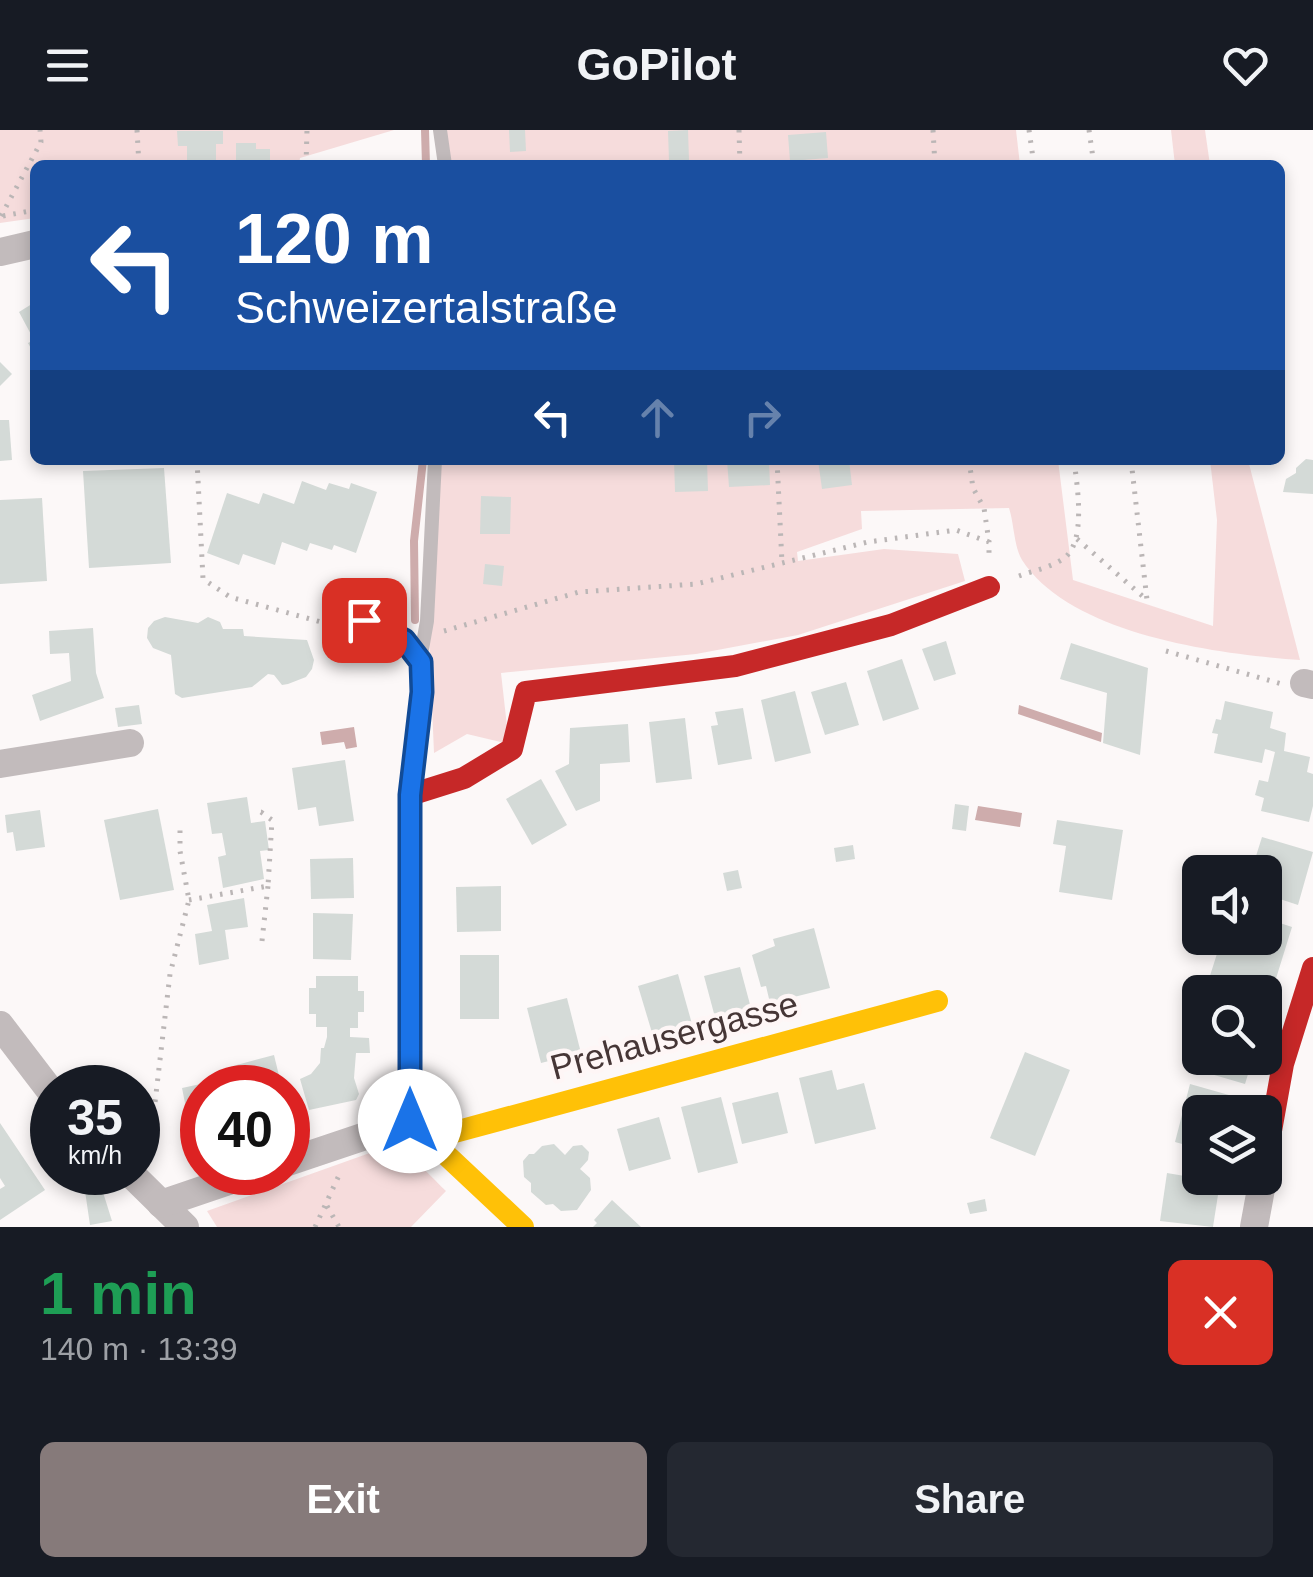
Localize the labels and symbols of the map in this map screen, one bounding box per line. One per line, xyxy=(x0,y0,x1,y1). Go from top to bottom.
pin xyxy=(322,578,407,663)
street label: Prehausergasse xyxy=(546,983,802,1087)
speed limit sign: 40 xyxy=(180,1065,310,1195)
position arrow xyxy=(358,1069,462,1173)

